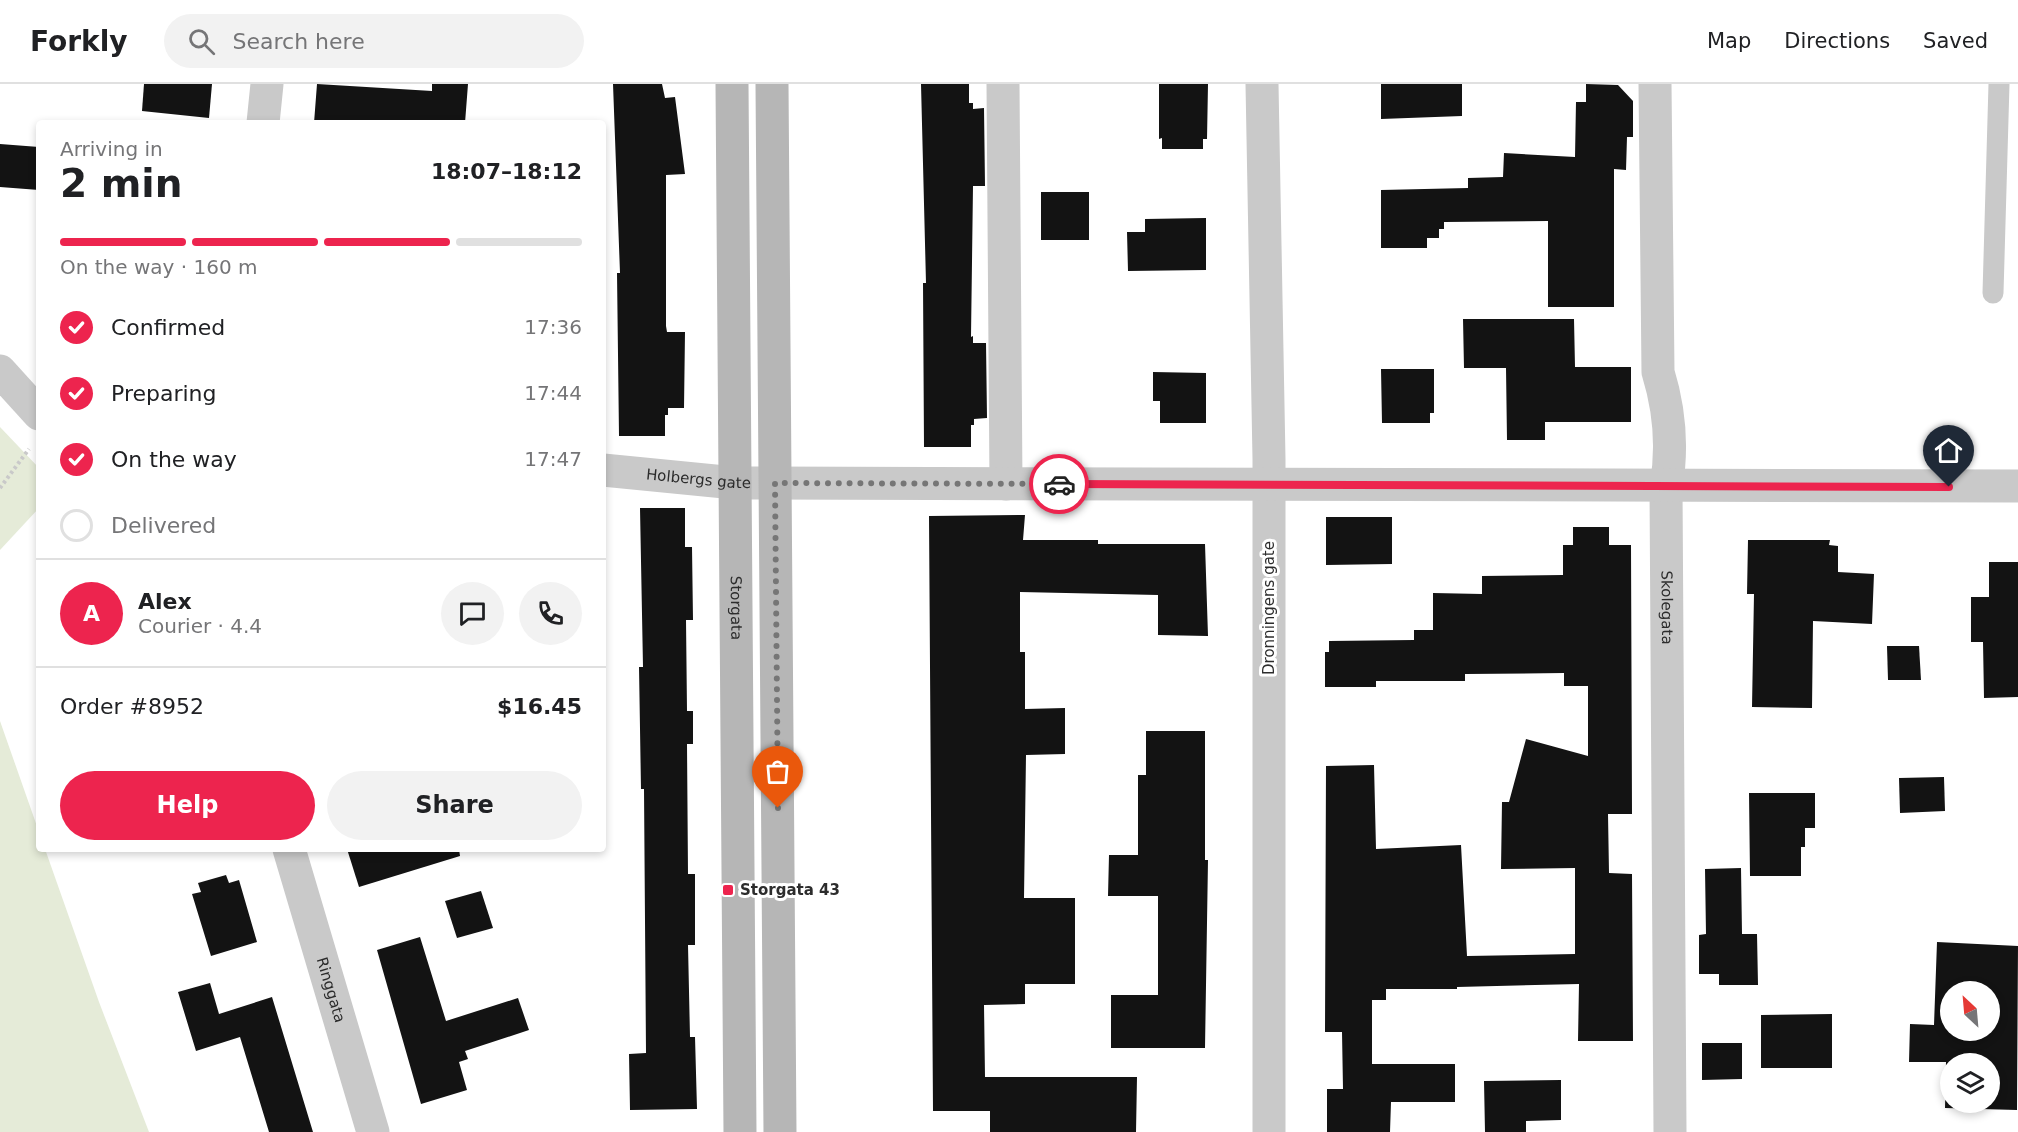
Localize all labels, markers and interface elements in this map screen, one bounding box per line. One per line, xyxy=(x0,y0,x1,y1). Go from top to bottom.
search box xyxy=(164,14,584,68)
text: Forkly xyxy=(30,25,128,58)
icon: search xyxy=(185,25,218,58)
text: Search here xyxy=(233,29,365,54)
text: Map xyxy=(1707,29,1751,53)
text: Directions xyxy=(1784,29,1890,53)
text: Saved xyxy=(1923,29,1988,53)
text: Arriving in xyxy=(60,137,163,161)
text: 18:07–18:12 xyxy=(431,159,582,184)
text: 2 min xyxy=(60,161,182,206)
text: On the way · 160 m xyxy=(60,255,258,279)
icon: check xyxy=(60,311,93,344)
text: Confirmed xyxy=(111,315,225,340)
text: 17:36 xyxy=(524,315,582,339)
icon: check xyxy=(60,377,93,410)
text: Preparing xyxy=(111,381,217,406)
text: 17:44 xyxy=(524,381,582,405)
pin xyxy=(1923,425,1974,487)
icon: home xyxy=(1932,434,1965,467)
icon: check xyxy=(60,443,93,476)
text: On the way xyxy=(111,447,237,472)
text: 17:47 xyxy=(524,447,582,471)
courier xyxy=(1029,454,1089,514)
street label: Holbergs gate xyxy=(645,465,751,492)
icon: car xyxy=(1043,468,1076,501)
text: Delivered xyxy=(111,513,216,538)
street label: Dronningens gate xyxy=(1260,541,1278,675)
street label: Skolegata xyxy=(1658,570,1676,645)
street label: Storgata xyxy=(727,576,745,640)
button: chat xyxy=(441,582,504,645)
button: phone xyxy=(519,582,582,645)
text: Alex xyxy=(138,589,192,614)
text: A xyxy=(83,601,100,626)
text: Courier · 4.4 xyxy=(138,614,262,638)
text: Order #8952 xyxy=(60,694,204,719)
text: $16.45 xyxy=(497,694,582,719)
pin xyxy=(752,746,803,808)
icon: bag xyxy=(761,755,794,788)
button: Help xyxy=(60,771,315,840)
button: Share xyxy=(327,771,582,840)
place label: Storgata 43 xyxy=(740,881,840,899)
marker: Storgata 43 xyxy=(721,883,735,897)
street label: Ringgata xyxy=(313,955,349,1025)
north arrow xyxy=(1940,981,2000,1041)
map controls xyxy=(1940,981,2000,1113)
button: layers xyxy=(1940,1053,2000,1113)

